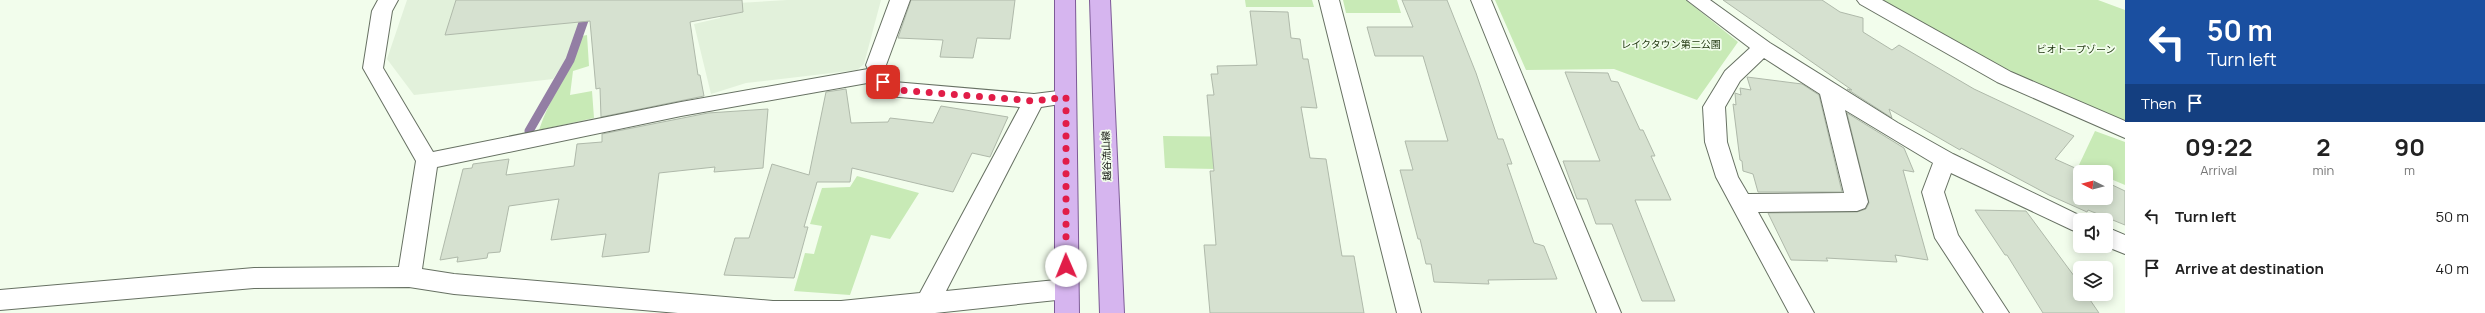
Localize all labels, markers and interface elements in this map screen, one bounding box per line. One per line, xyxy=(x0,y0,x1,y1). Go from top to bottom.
text: 50 m xyxy=(2207,11,2273,49)
icon: left xyxy=(2141,16,2193,68)
park label: レイクタウン第二公園 xyxy=(1621,37,1721,51)
park label: ビオトープゾーン xyxy=(2037,42,2115,56)
text: Turn left xyxy=(2207,47,2277,71)
pin xyxy=(866,65,900,99)
icon: arrive xyxy=(872,71,894,93)
icon: arrive xyxy=(2184,92,2206,114)
text: Then xyxy=(2141,93,2176,114)
text: 09:22 xyxy=(2185,130,2253,163)
text: 2 xyxy=(2316,130,2331,163)
text: 90 xyxy=(2394,130,2425,163)
street label: 越谷流山線 xyxy=(1098,131,1114,181)
text: Arrival xyxy=(2200,161,2237,179)
text: min xyxy=(2312,161,2334,179)
text: m xyxy=(2404,161,2415,179)
north arrow xyxy=(2073,165,2113,205)
map controls xyxy=(2073,165,2113,301)
icon: left xyxy=(2141,205,2163,227)
text: Turn left xyxy=(2175,206,2237,227)
text: 50 m xyxy=(2435,206,2469,227)
button: sound xyxy=(2073,213,2113,253)
position arrow xyxy=(1045,245,1087,287)
icon: arrive xyxy=(2141,257,2163,279)
text: Arrive at destination xyxy=(2175,258,2324,279)
text: 40 m xyxy=(2435,258,2469,279)
button: layers xyxy=(2073,261,2113,301)

